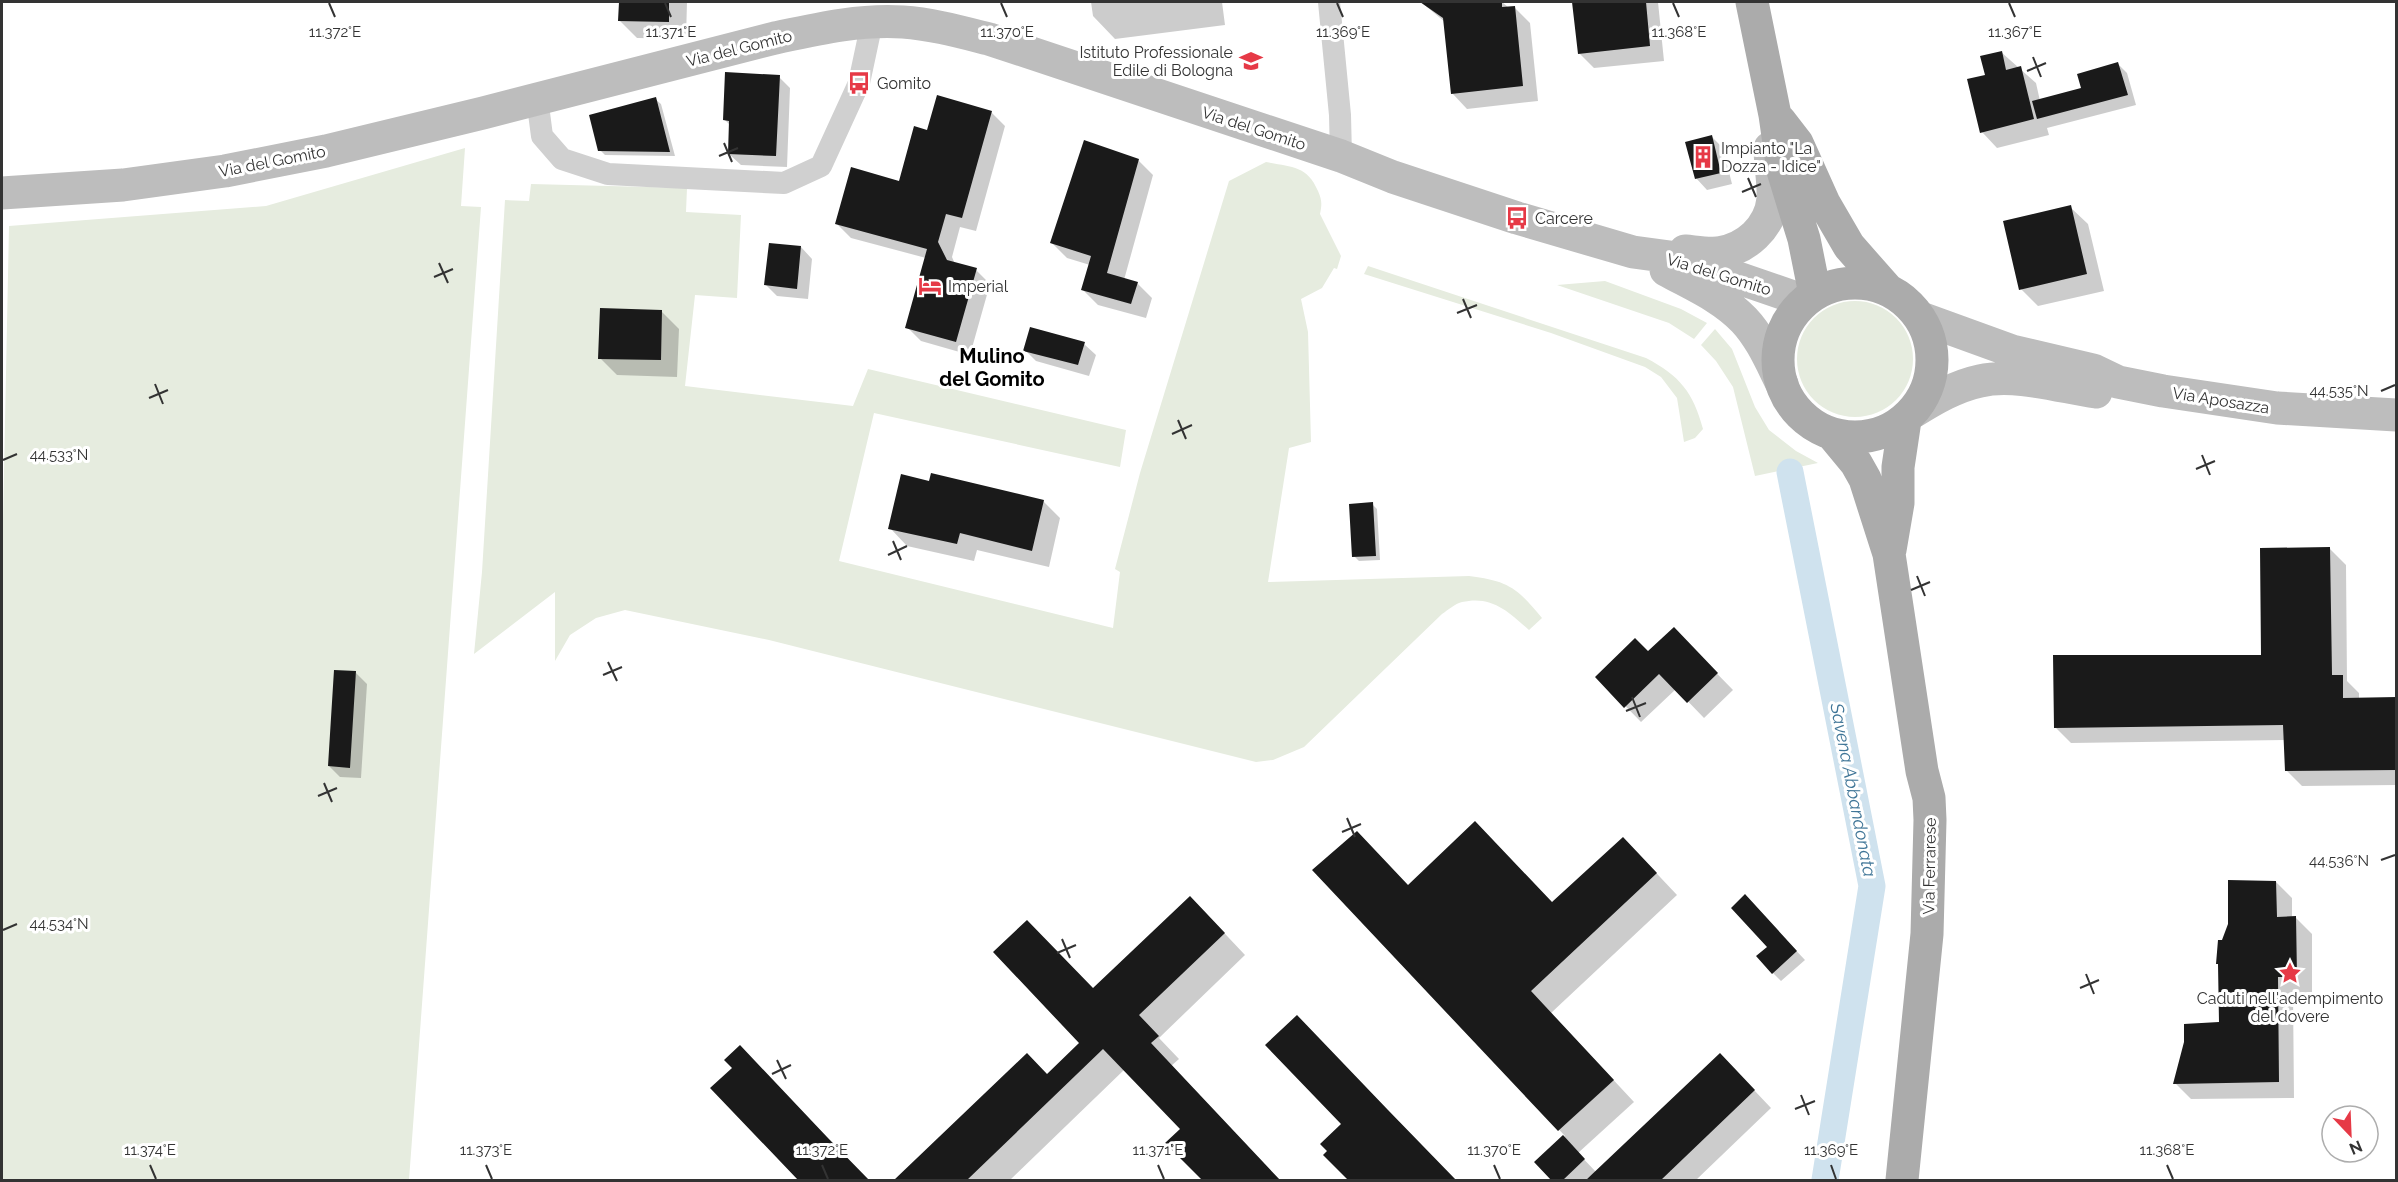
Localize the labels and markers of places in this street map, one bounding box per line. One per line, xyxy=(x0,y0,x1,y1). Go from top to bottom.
place label: Istituto Professionale Edile di Bologna xyxy=(1079,43,1233,80)
school or university icon: Istituto Professionale Edile di Bologna xyxy=(1238,48,1264,74)
bus stop icon: Gomito xyxy=(846,70,872,96)
place label: Gomito xyxy=(877,74,931,93)
place label: Impianto "La Dozza - Idice" xyxy=(1721,139,1821,176)
building icon: Impianto "La Dozza - Idice" xyxy=(1690,144,1716,170)
bus stop icon: Carcere xyxy=(1504,205,1530,231)
place label: Carcere xyxy=(1535,209,1593,228)
hotel icon: Imperial xyxy=(917,273,943,299)
place label: Imperial xyxy=(948,277,1009,296)
place icon: Caduti nell'adempimento del dovere xyxy=(2277,960,2303,986)
place label: Caduti nell'adempimento del dovere xyxy=(2197,989,2383,1026)

